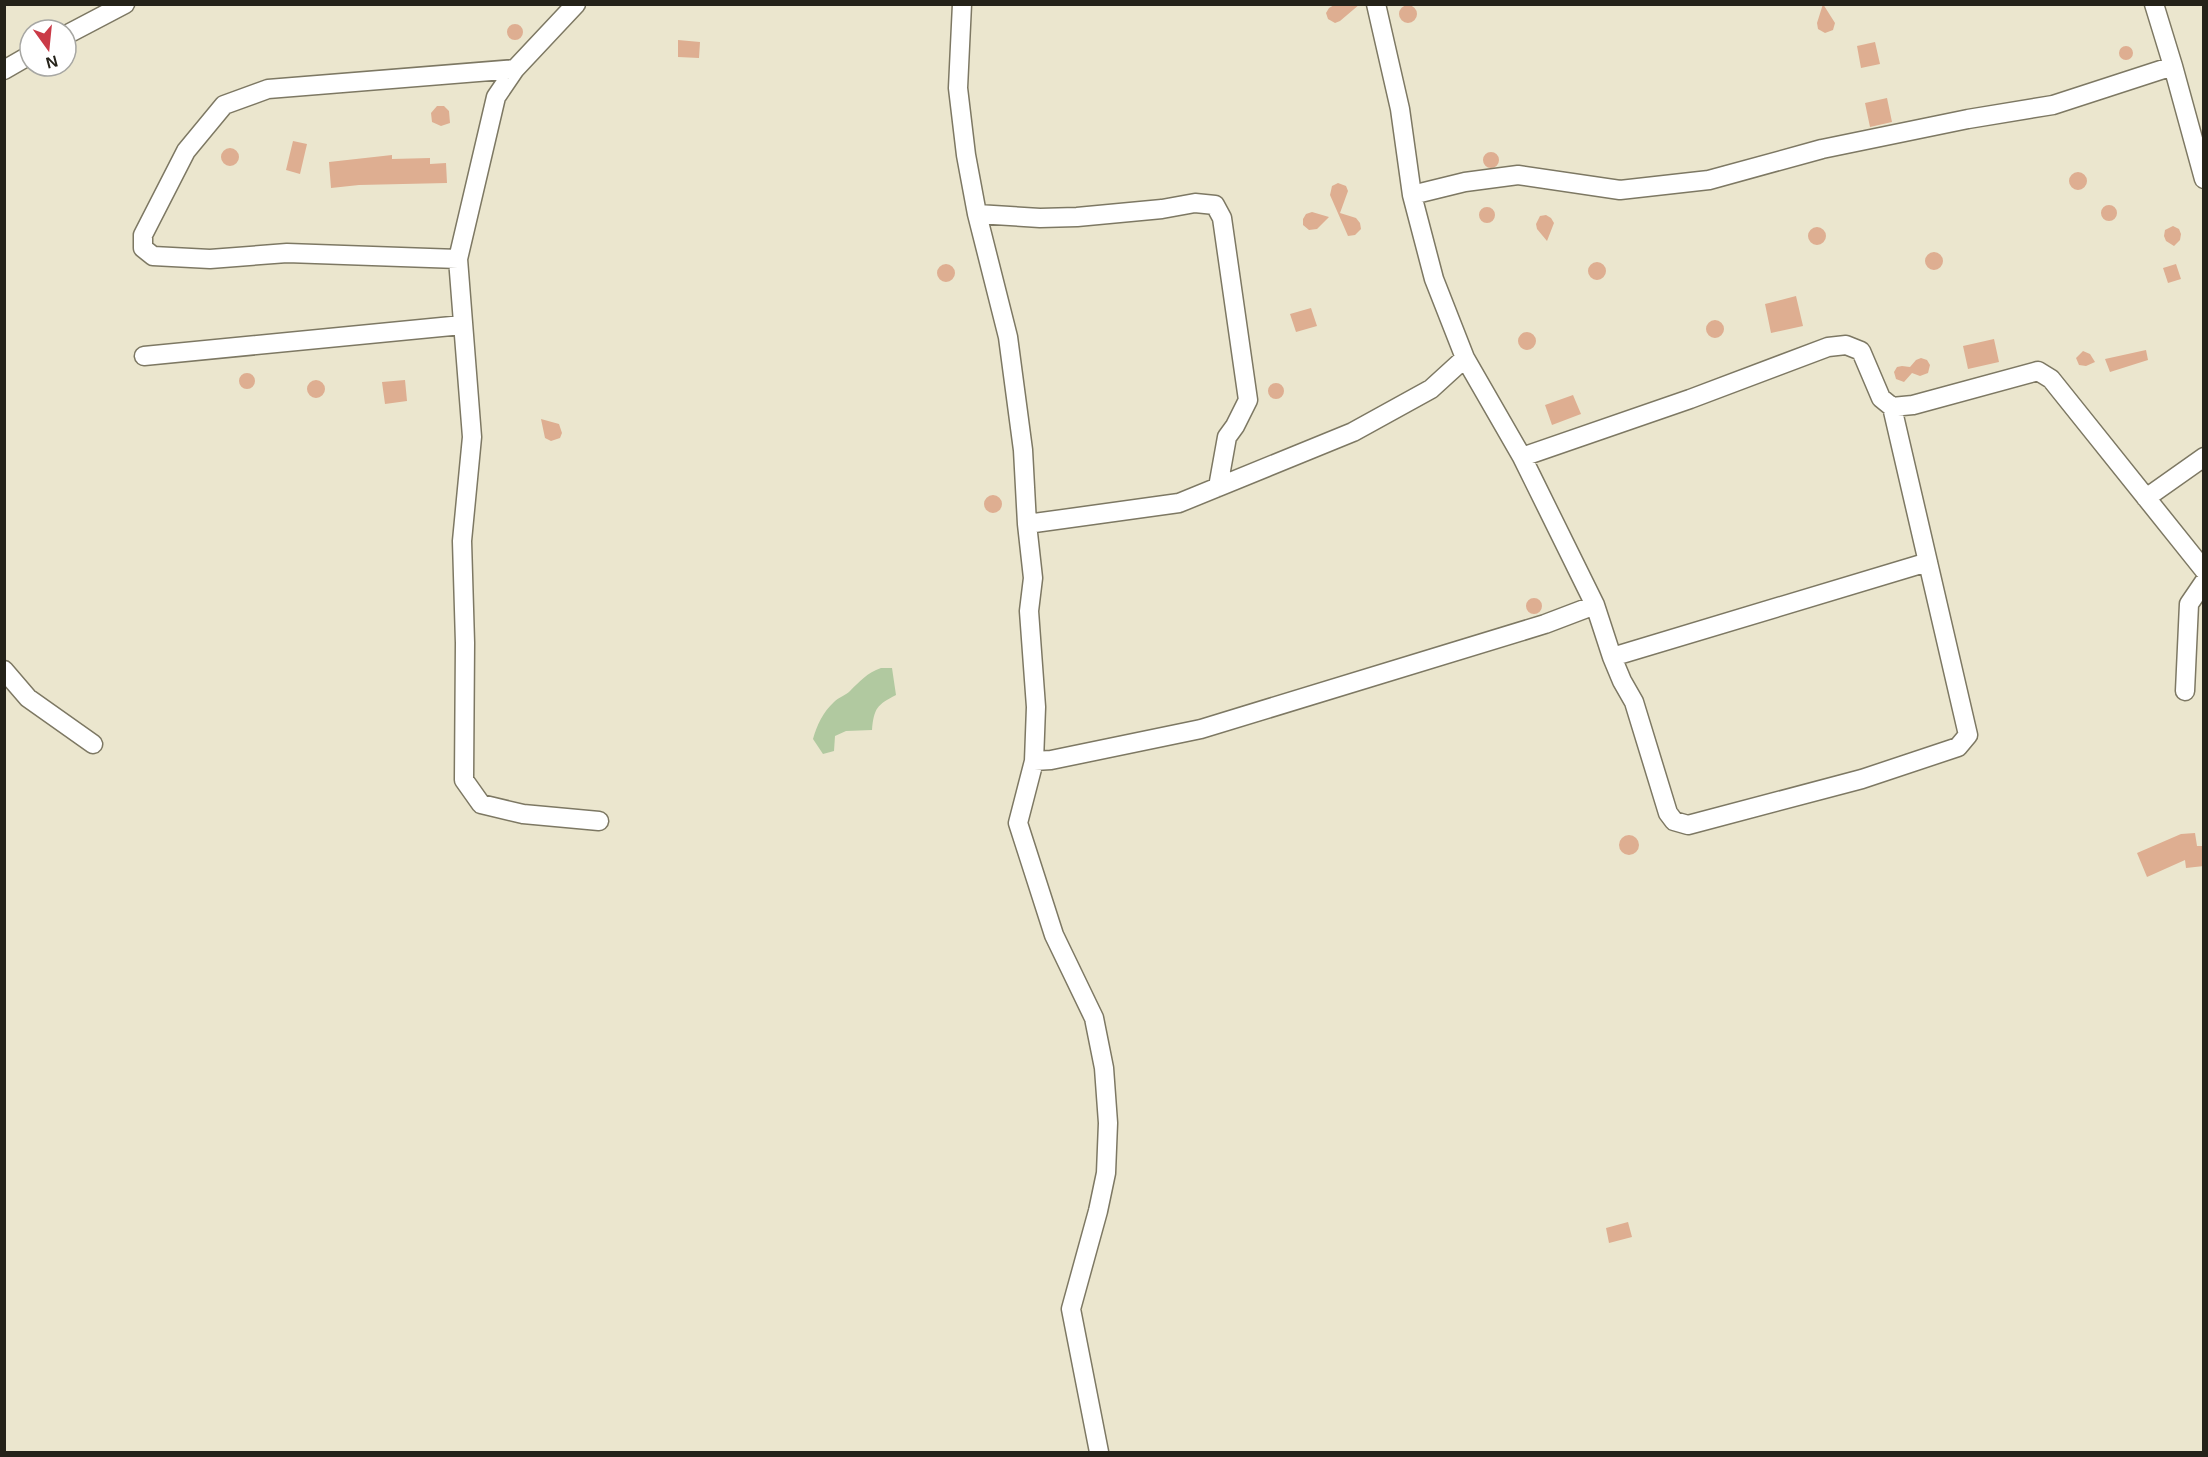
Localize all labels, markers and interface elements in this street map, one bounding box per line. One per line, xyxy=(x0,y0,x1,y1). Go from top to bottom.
north arrow xyxy=(18,18,78,78)
text: N xyxy=(44,52,60,72)

